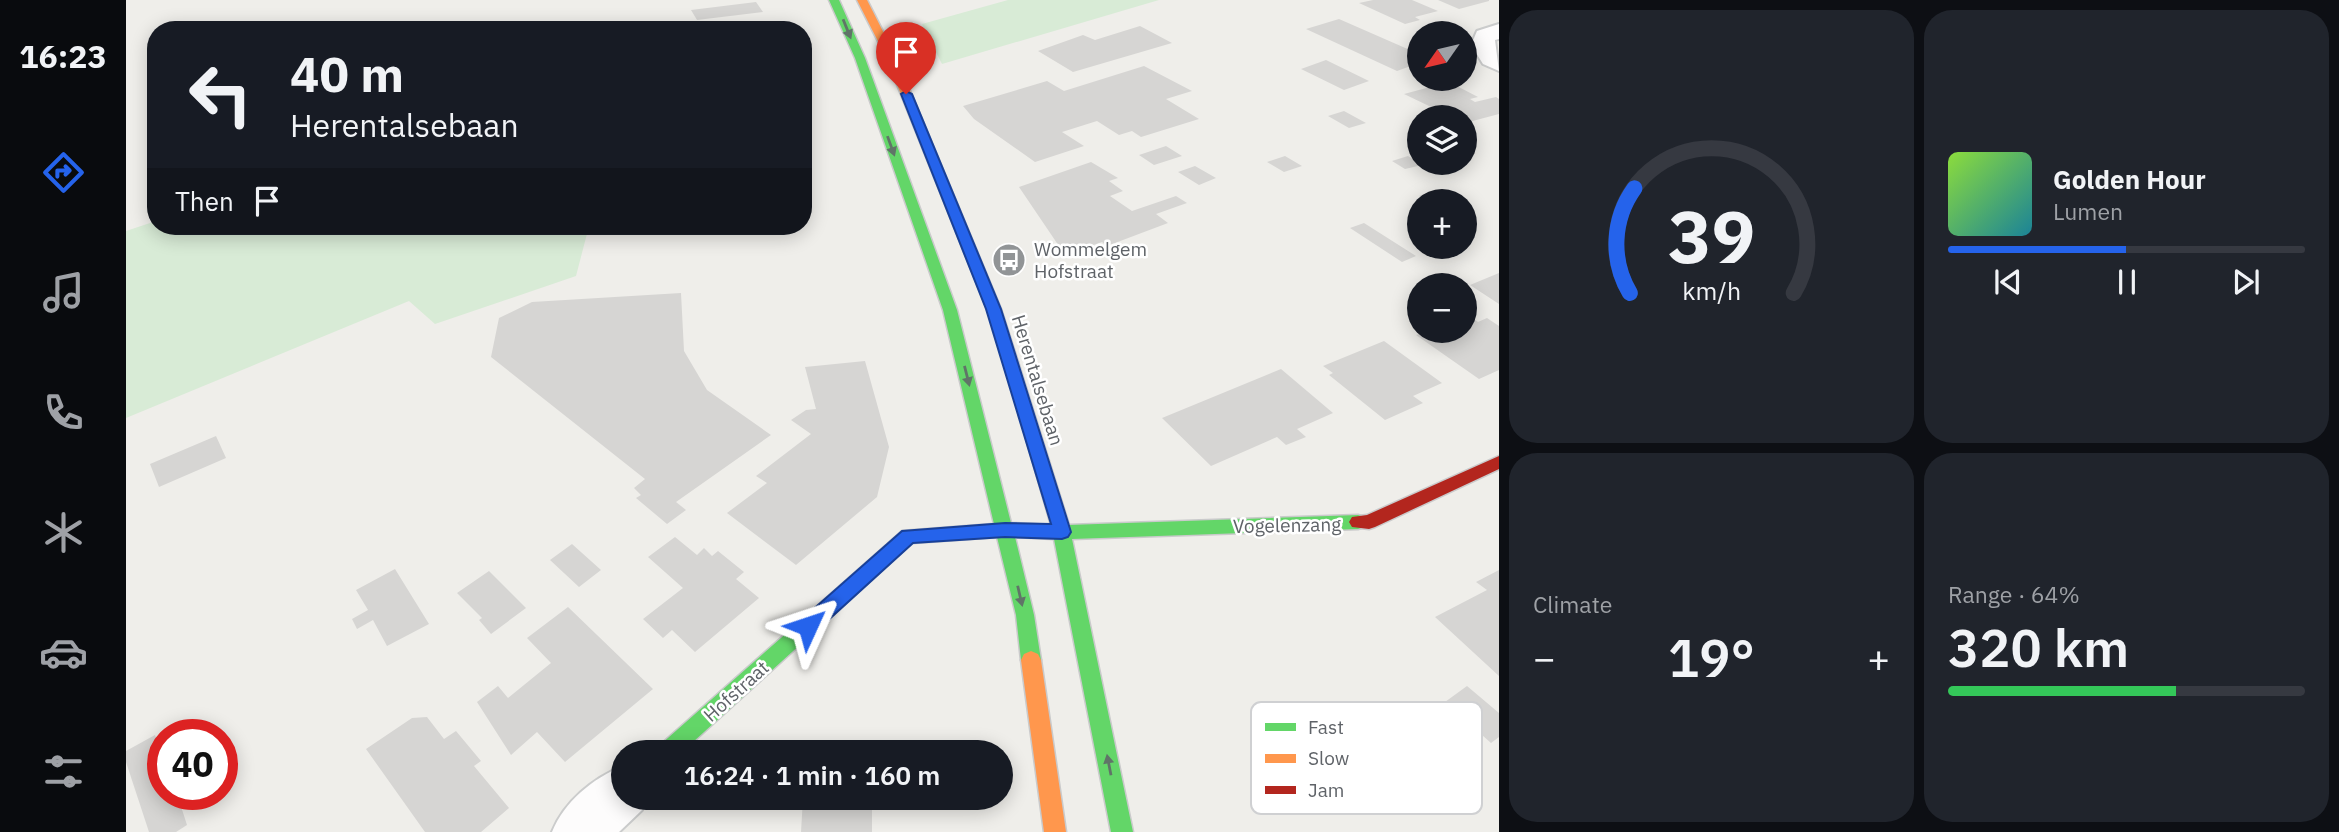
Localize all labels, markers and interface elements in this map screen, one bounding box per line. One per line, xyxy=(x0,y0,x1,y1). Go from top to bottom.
one-way arrow xyxy=(842,19,853,40)
north arrow xyxy=(1407,21,1477,91)
map controls xyxy=(1407,21,1477,343)
pin xyxy=(876,22,936,94)
icon: arrive xyxy=(887,33,925,71)
text: 16:23 xyxy=(19,35,107,77)
text: 40 m xyxy=(290,42,404,105)
icon: left xyxy=(175,49,266,140)
text: Herentalsebaan xyxy=(290,104,519,146)
button: layers xyxy=(1407,105,1477,175)
one-way arrow xyxy=(886,135,897,156)
icon: directions xyxy=(39,148,88,197)
text: Golden Hour xyxy=(2053,162,2206,196)
icon: arrive xyxy=(248,182,286,220)
text: Then xyxy=(175,184,234,218)
text: 39 xyxy=(1668,188,1755,283)
button: + xyxy=(1407,189,1477,259)
text: Lumen xyxy=(2053,196,2123,226)
place label: Wommelgem Hofstraat xyxy=(1034,237,1147,283)
bus stop icon: Wommelgem Hofstraat xyxy=(990,241,1028,279)
icon: previous xyxy=(1989,263,2027,301)
icon: pause xyxy=(2108,263,2146,301)
icon: next xyxy=(2227,263,2265,301)
icon: music xyxy=(39,268,88,317)
button: − xyxy=(1407,273,1477,343)
text: km/h xyxy=(1682,274,1741,307)
street label: Herentalsebaan xyxy=(1007,312,1069,448)
one-way arrow xyxy=(962,365,973,387)
icon: phone xyxy=(39,388,88,437)
icon: climate xyxy=(39,508,88,557)
street label: Vogelenzang xyxy=(1233,512,1341,538)
text: Range · 64% xyxy=(1948,579,2080,609)
one-way arrow xyxy=(1015,586,1026,608)
position arrow xyxy=(771,589,845,663)
text: Climate xyxy=(1533,589,1612,619)
text: 320 km xyxy=(1948,614,2129,681)
text: 19° xyxy=(1668,624,1755,691)
icon: car xyxy=(39,628,88,677)
text: − xyxy=(1533,633,1556,682)
text: + xyxy=(1867,633,1890,682)
street label: Hofstraat xyxy=(698,655,774,727)
legend xyxy=(1251,702,1482,814)
text: Fast xyxy=(1308,715,1344,739)
speed limit sign: 40 xyxy=(147,719,238,810)
text: Slow xyxy=(1308,746,1349,770)
icon: filters xyxy=(39,747,88,796)
one-way arrow xyxy=(1103,754,1114,776)
text: 16:24 · 1 min · 160 m xyxy=(684,758,940,792)
text: Jam xyxy=(1308,778,1344,802)

